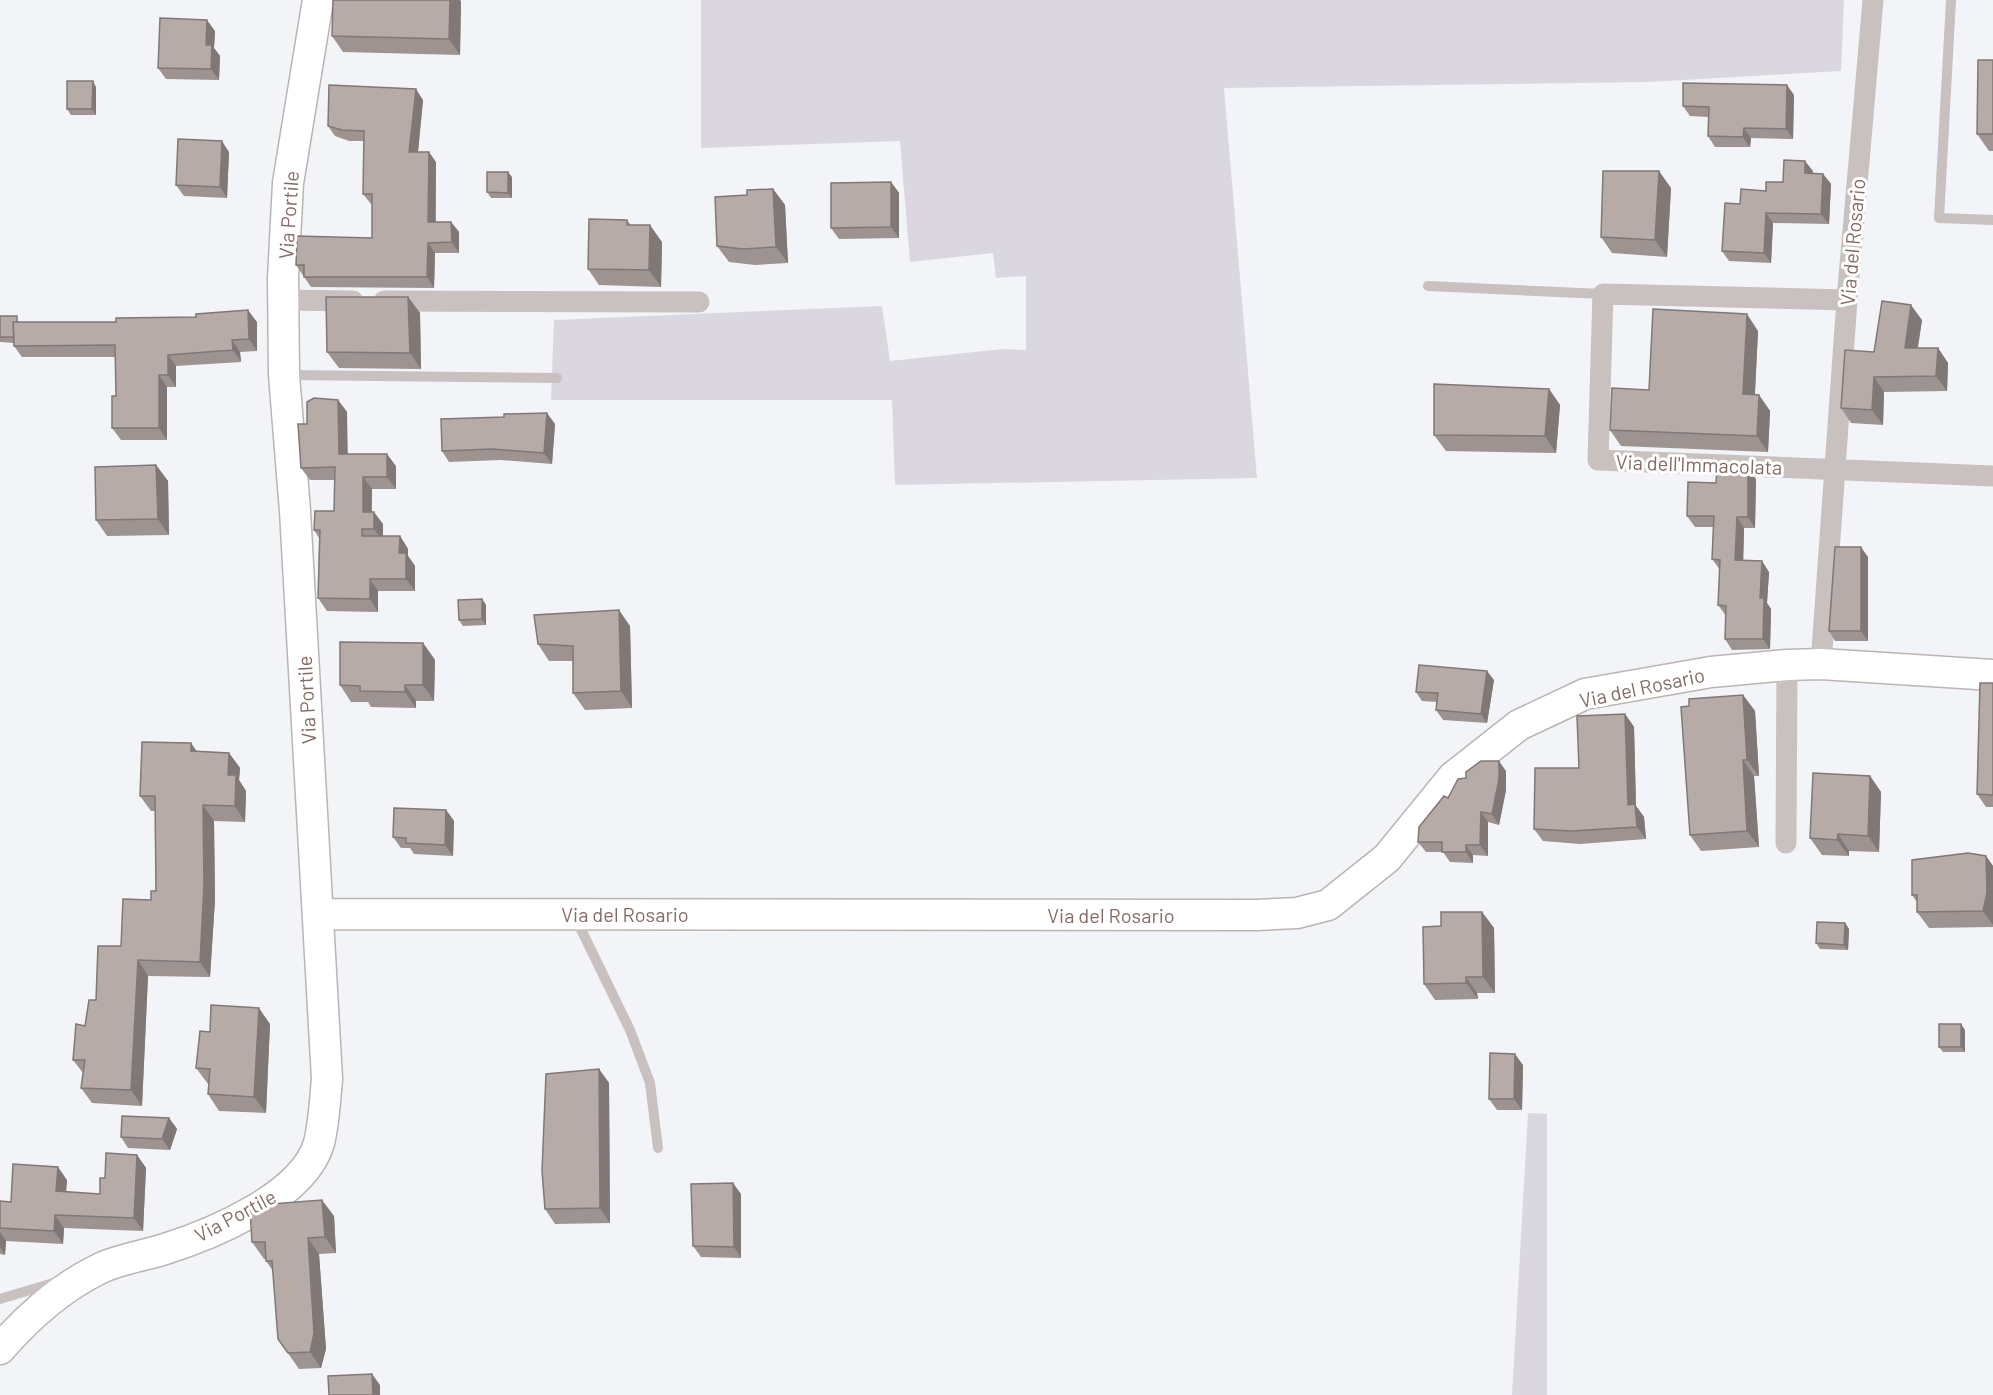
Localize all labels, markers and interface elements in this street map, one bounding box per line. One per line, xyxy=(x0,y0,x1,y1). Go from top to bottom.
street label: Via Portile xyxy=(273,170,303,260)
street label: Via del Rosario xyxy=(1834,177,1870,307)
street label: Via dell'Immacolata xyxy=(1615,449,1783,479)
street label: Via Portile xyxy=(292,655,320,745)
street label: Via del Rosario xyxy=(1577,662,1707,712)
street label: Via del Rosario xyxy=(561,902,689,926)
street label: Via del Rosario xyxy=(1047,903,1175,927)
street label: Via Portile xyxy=(190,1184,280,1246)

